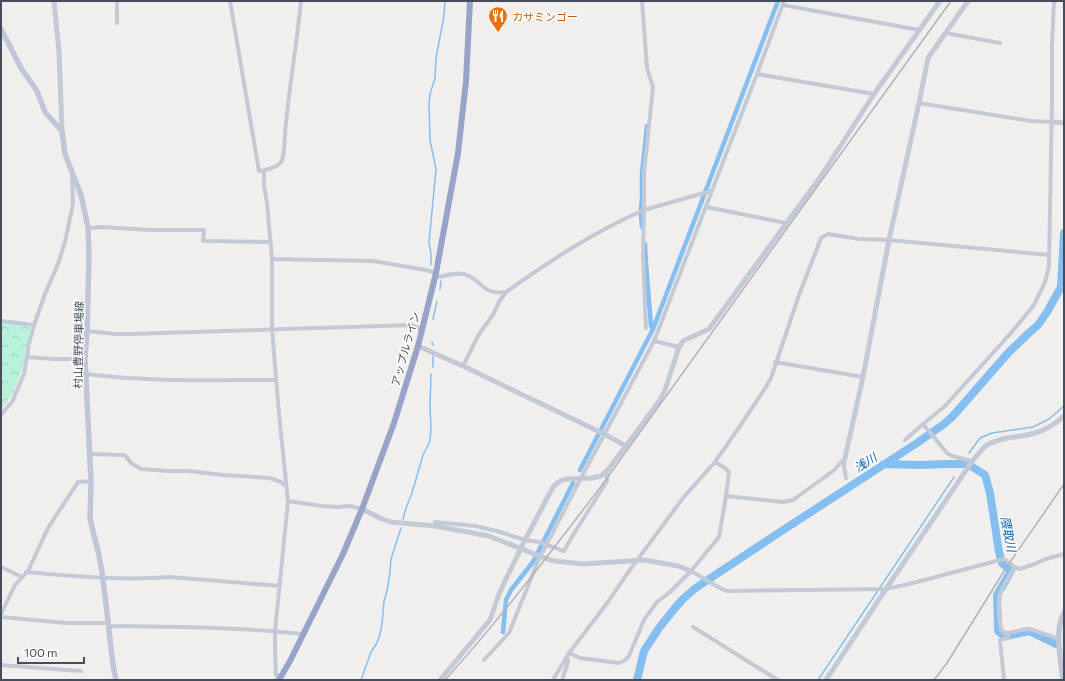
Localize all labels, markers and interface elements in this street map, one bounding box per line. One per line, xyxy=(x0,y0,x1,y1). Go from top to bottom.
restaurant icon: カサミンゴー xyxy=(487,5,509,33)
place label: カサミンゴー xyxy=(512,10,578,23)
street label: 村山豊野停車場線 xyxy=(71,301,85,389)
street label: アップルライン xyxy=(388,310,422,388)
water label: 浅川 xyxy=(851,449,881,474)
water label: 隈取川 xyxy=(999,515,1020,555)
scale bar xyxy=(18,639,84,665)
text: 100 m xyxy=(24,645,58,659)

